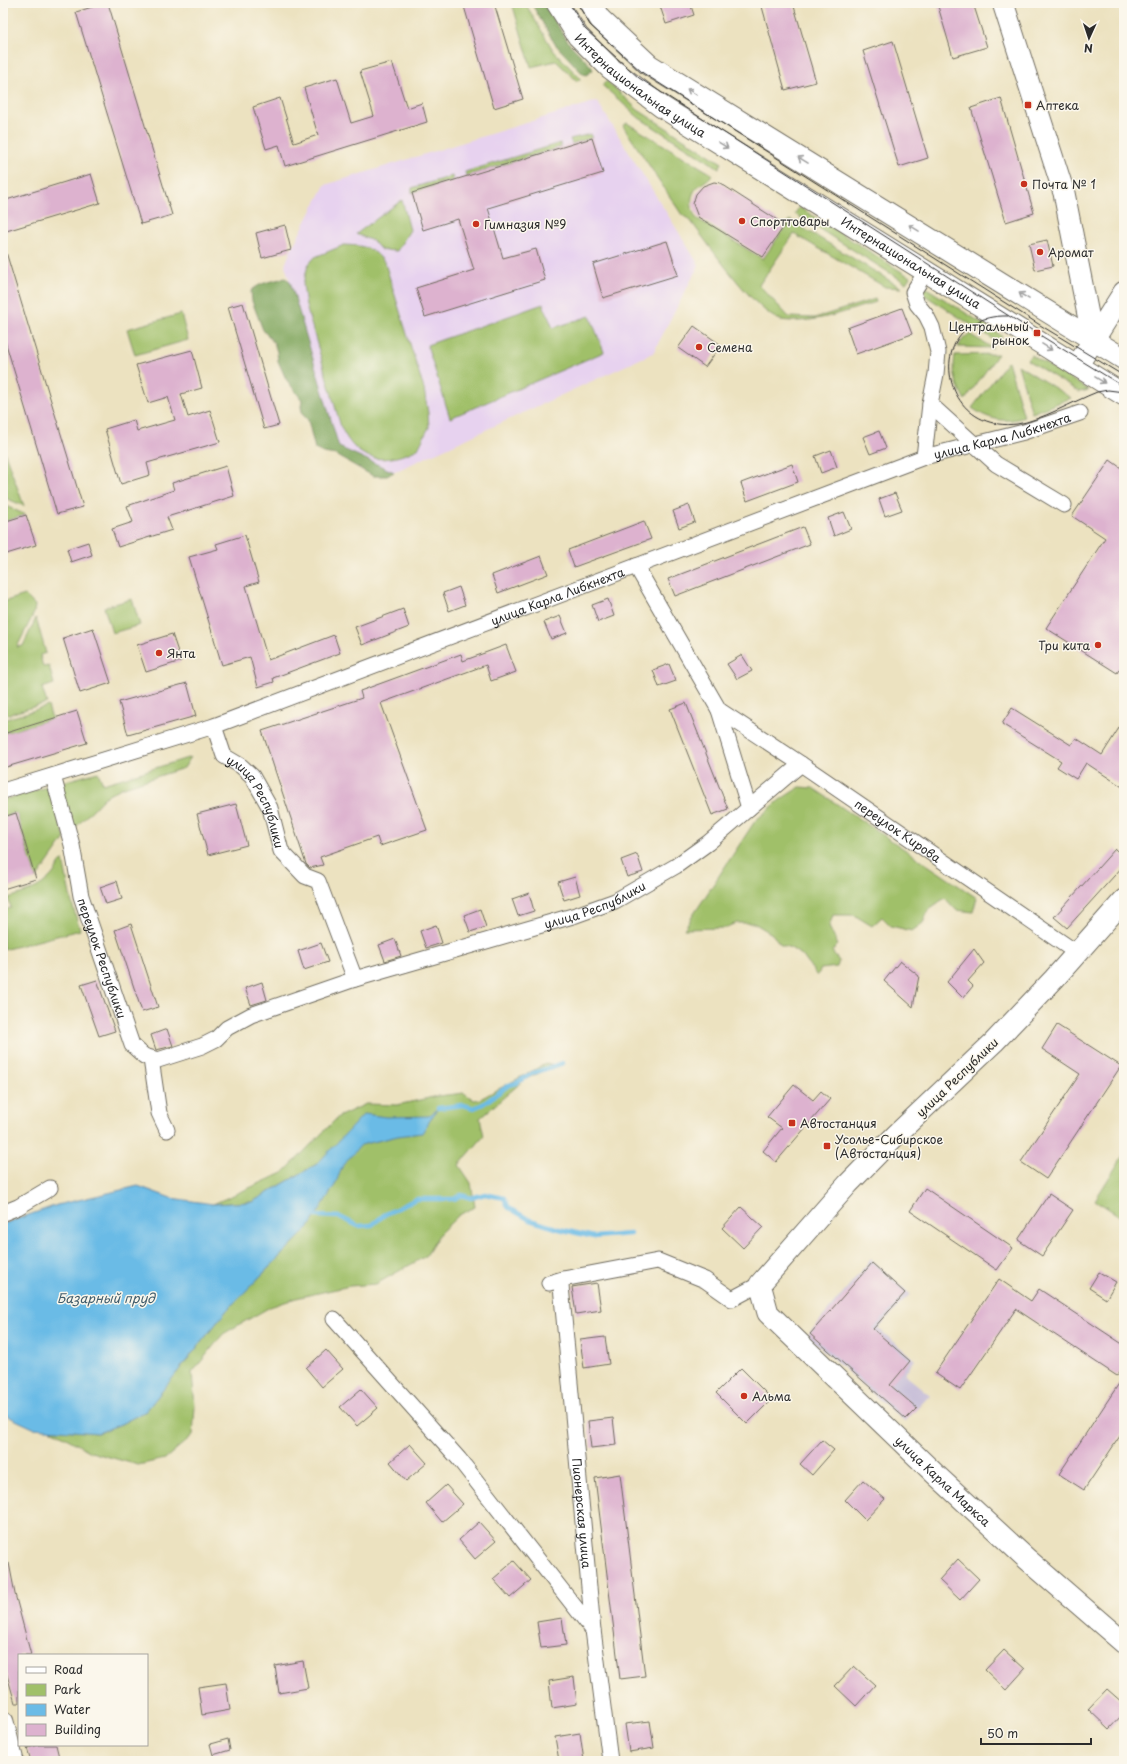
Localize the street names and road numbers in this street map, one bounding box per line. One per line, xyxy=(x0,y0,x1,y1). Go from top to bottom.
street label: Интернациональная улица xyxy=(571,29,710,142)
street label: Интернациональная улица xyxy=(838,212,985,313)
street label: улица Карла Либкнехта xyxy=(932,408,1073,463)
street label: улица Карла Либкнехта xyxy=(488,562,627,629)
street label: улица Республики xyxy=(223,750,289,850)
street label: переулок Кирова xyxy=(851,794,945,867)
street label: улица Республики xyxy=(542,876,649,933)
street label: переулок Республики xyxy=(73,895,131,1021)
street label: улица Республики xyxy=(912,1033,1002,1121)
street label: улица Карла Маркса xyxy=(891,1431,995,1531)
street label: Пионерская улица xyxy=(568,1457,596,1569)

